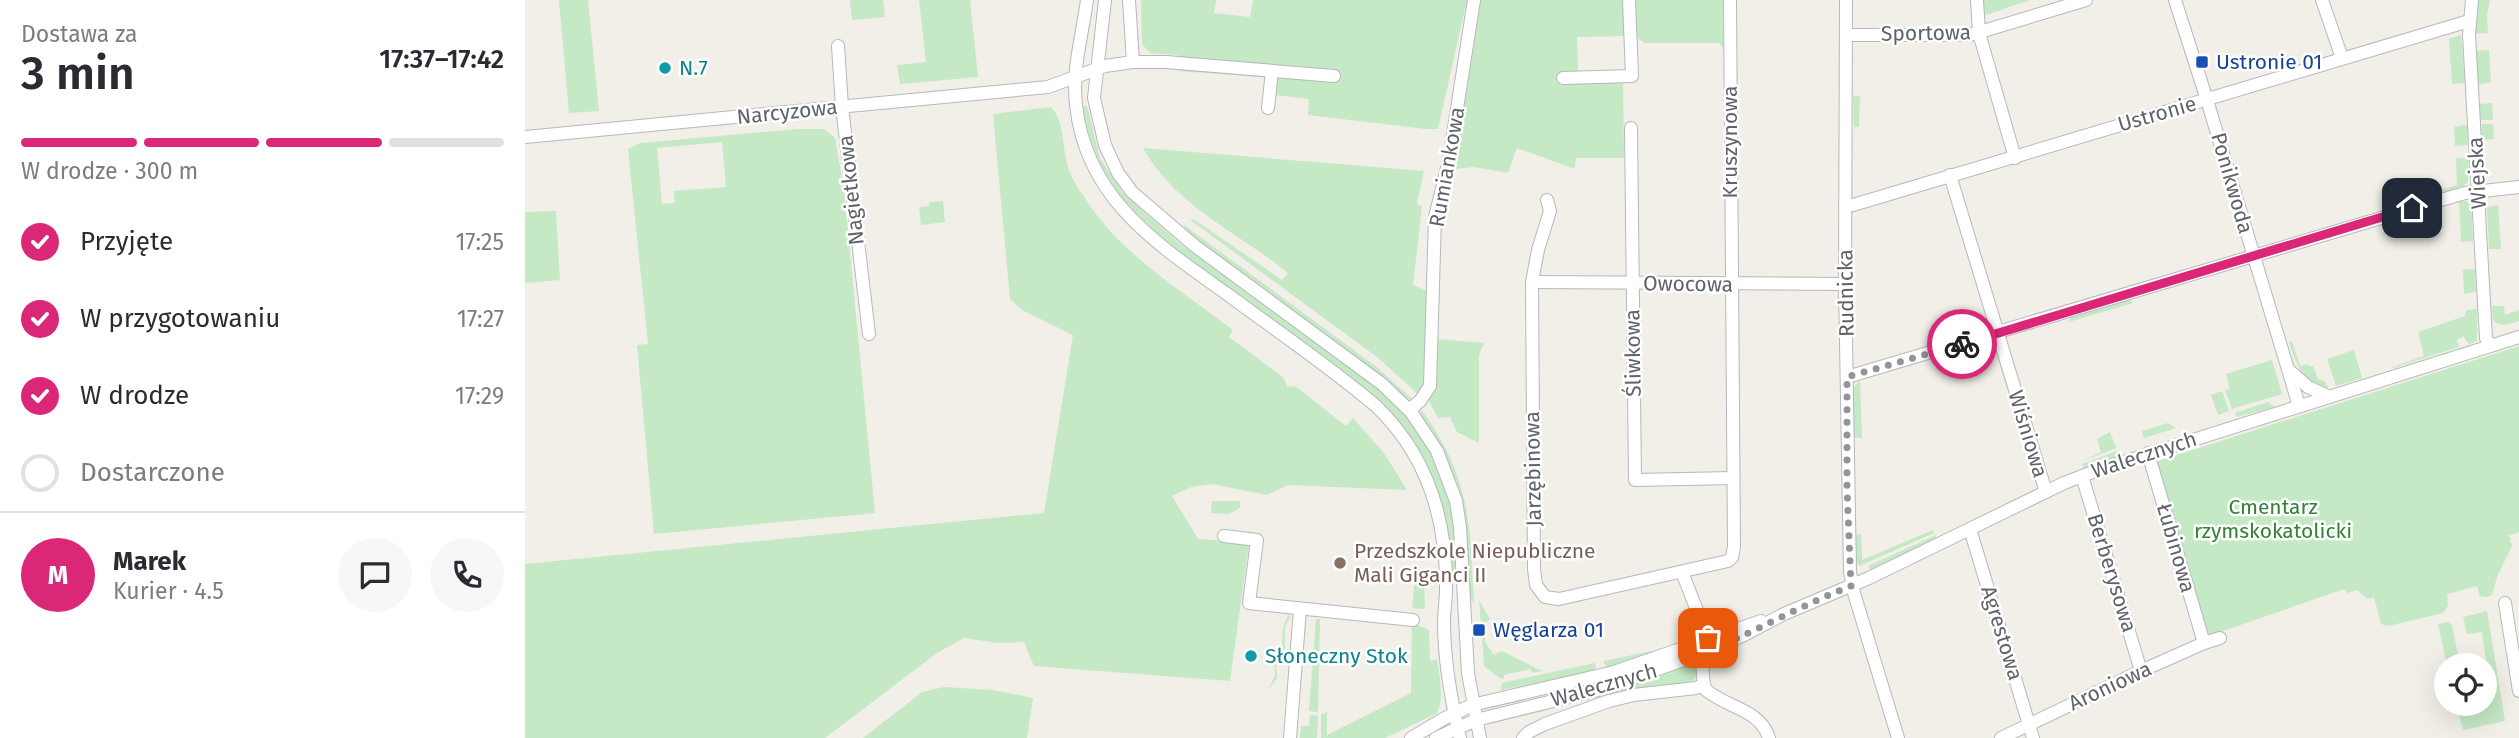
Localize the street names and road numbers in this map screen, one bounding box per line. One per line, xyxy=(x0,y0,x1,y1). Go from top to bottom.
street label: Sportowa xyxy=(1881,19,1971,47)
street label: Kruszynowa xyxy=(1717,86,1743,198)
street label: Ustronie xyxy=(2115,90,2199,138)
street label: Narcyzowa xyxy=(735,94,839,130)
street label: Rumiankowa xyxy=(1424,105,1470,229)
street label: Ponikwoda xyxy=(2205,129,2259,237)
street label: Nagietkowa xyxy=(832,134,870,246)
street label: Wiejska xyxy=(2462,136,2492,210)
street label: Rudnicka xyxy=(1832,249,1860,337)
street label: Owocowa xyxy=(1643,270,1733,298)
street label: Śliwkowa xyxy=(1619,309,1647,397)
street label: Wiśniowa xyxy=(2002,387,2054,481)
street label: Jarzębinowa xyxy=(1519,411,1547,527)
street label: Walecznych xyxy=(2088,426,2200,484)
street label: Łubinowa xyxy=(2151,500,2201,596)
street label: Berberysowa xyxy=(2082,510,2142,636)
street label: Agrestowa xyxy=(1975,583,2029,683)
street label: Aroniowa xyxy=(2064,656,2156,716)
street label: Walecznych xyxy=(1548,657,1660,713)

